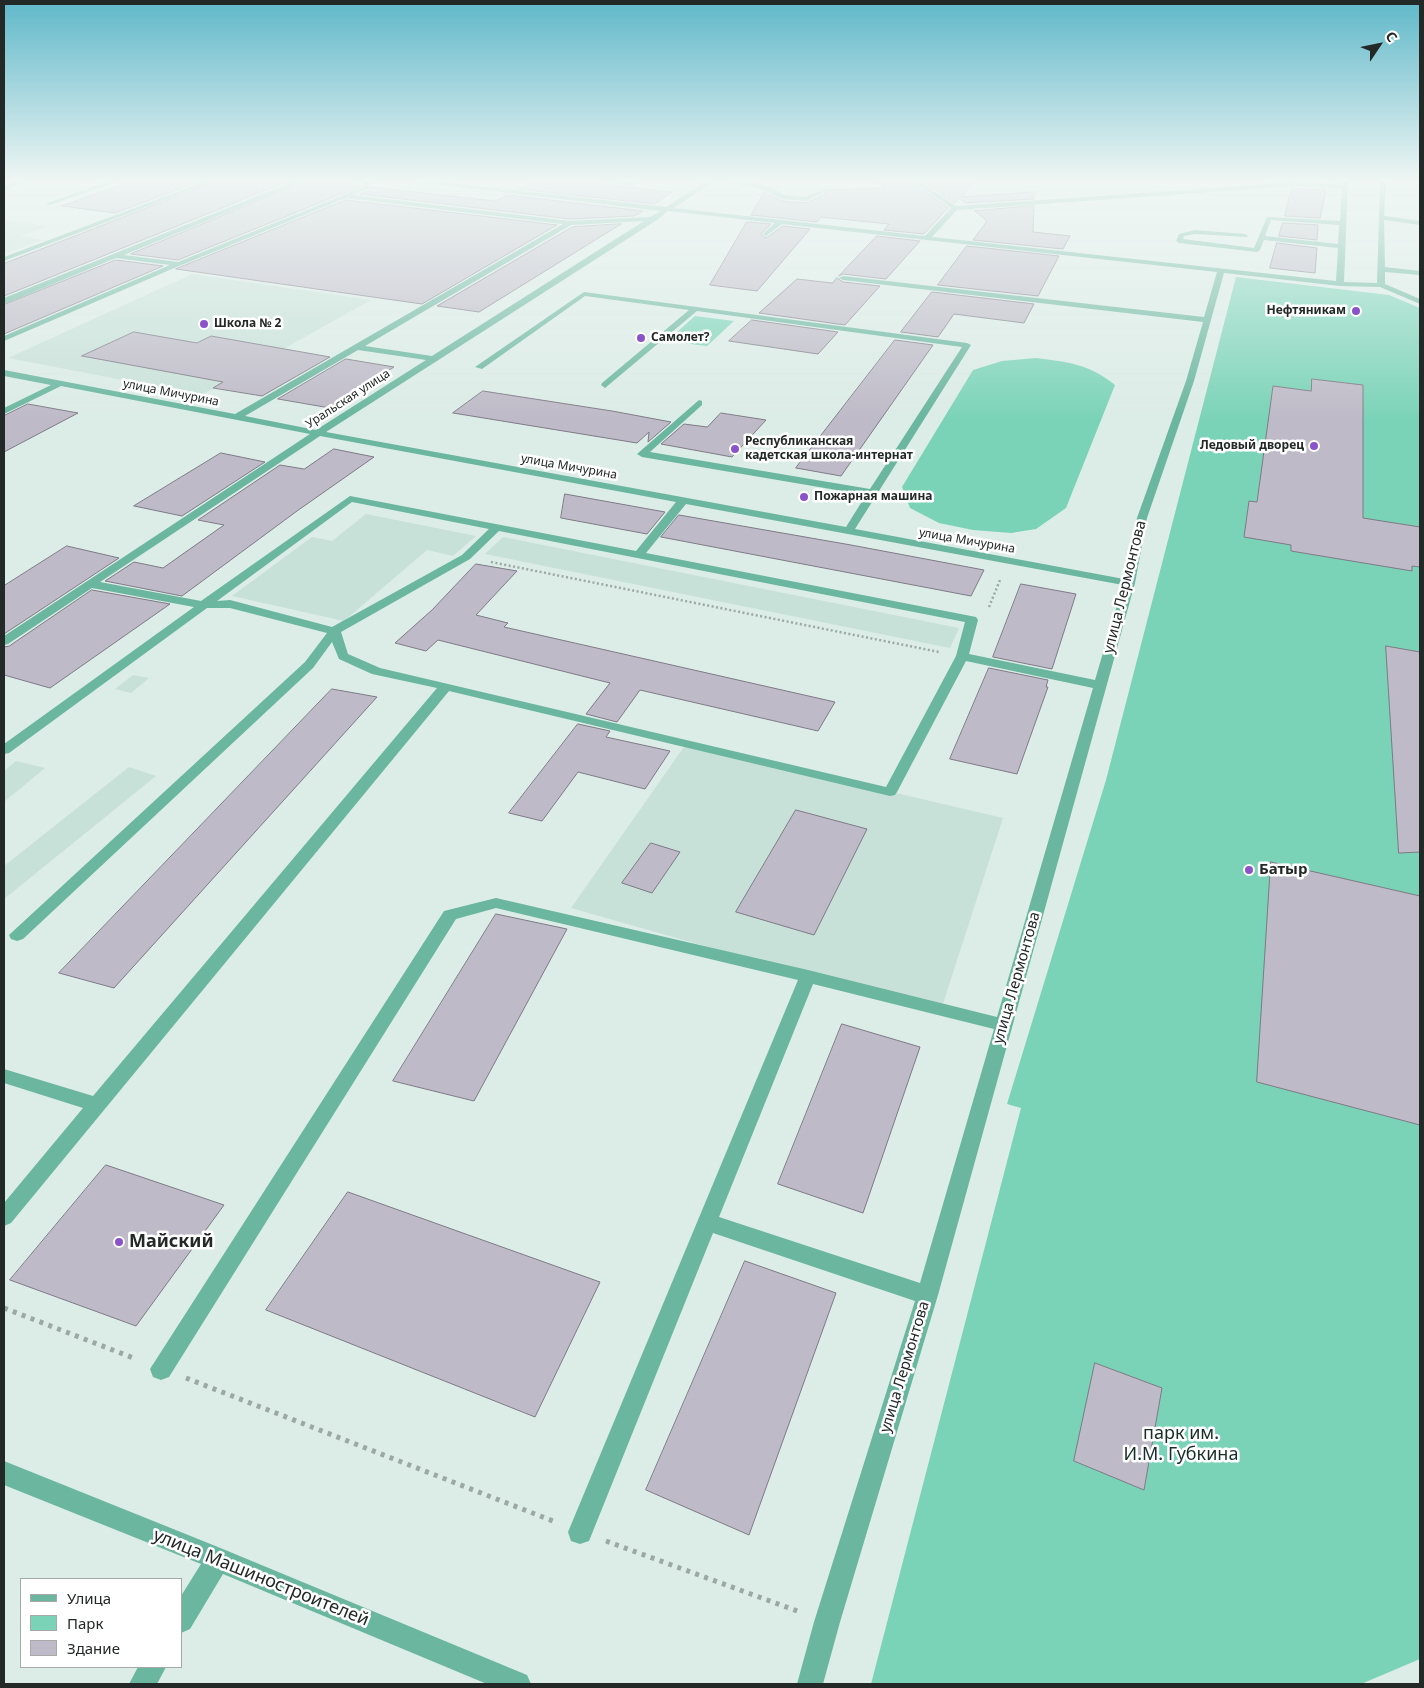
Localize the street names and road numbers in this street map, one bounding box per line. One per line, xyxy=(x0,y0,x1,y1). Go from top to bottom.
street label: Уральская улица xyxy=(303,366,393,432)
street label: улица Мичурина xyxy=(122,377,220,409)
street label: улица Мичурина xyxy=(520,451,618,483)
street label: улица Лермонтова xyxy=(1100,519,1150,655)
street label: улица Мичурина xyxy=(918,525,1016,557)
street label: улица Лермонтова xyxy=(990,910,1044,1046)
street label: улица Лермонтова xyxy=(876,1299,934,1435)
street label: улица Машиностроителей xyxy=(150,1525,372,1631)

